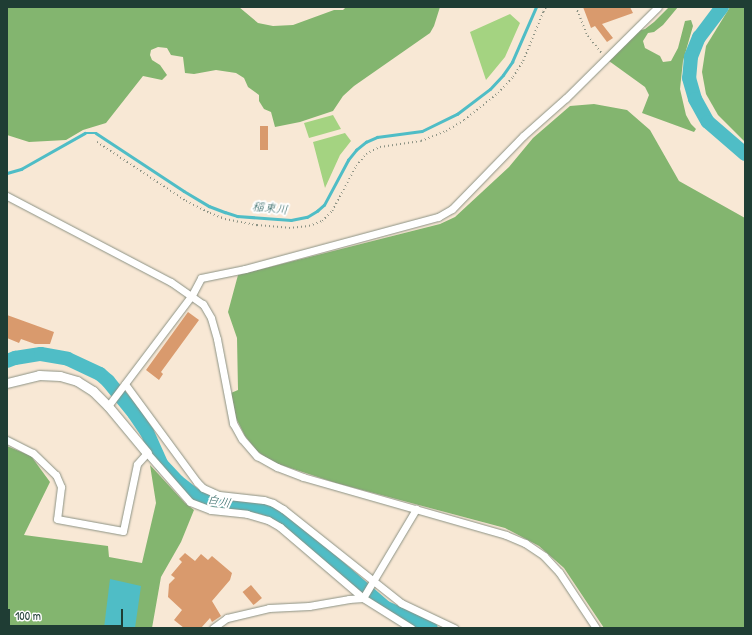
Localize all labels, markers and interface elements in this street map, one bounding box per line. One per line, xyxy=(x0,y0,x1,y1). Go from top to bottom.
water label: 稲束川 xyxy=(251,199,289,217)
water label: 白川 xyxy=(206,492,232,510)
scale bar xyxy=(10,601,125,627)
text: 100 m xyxy=(15,607,41,624)

